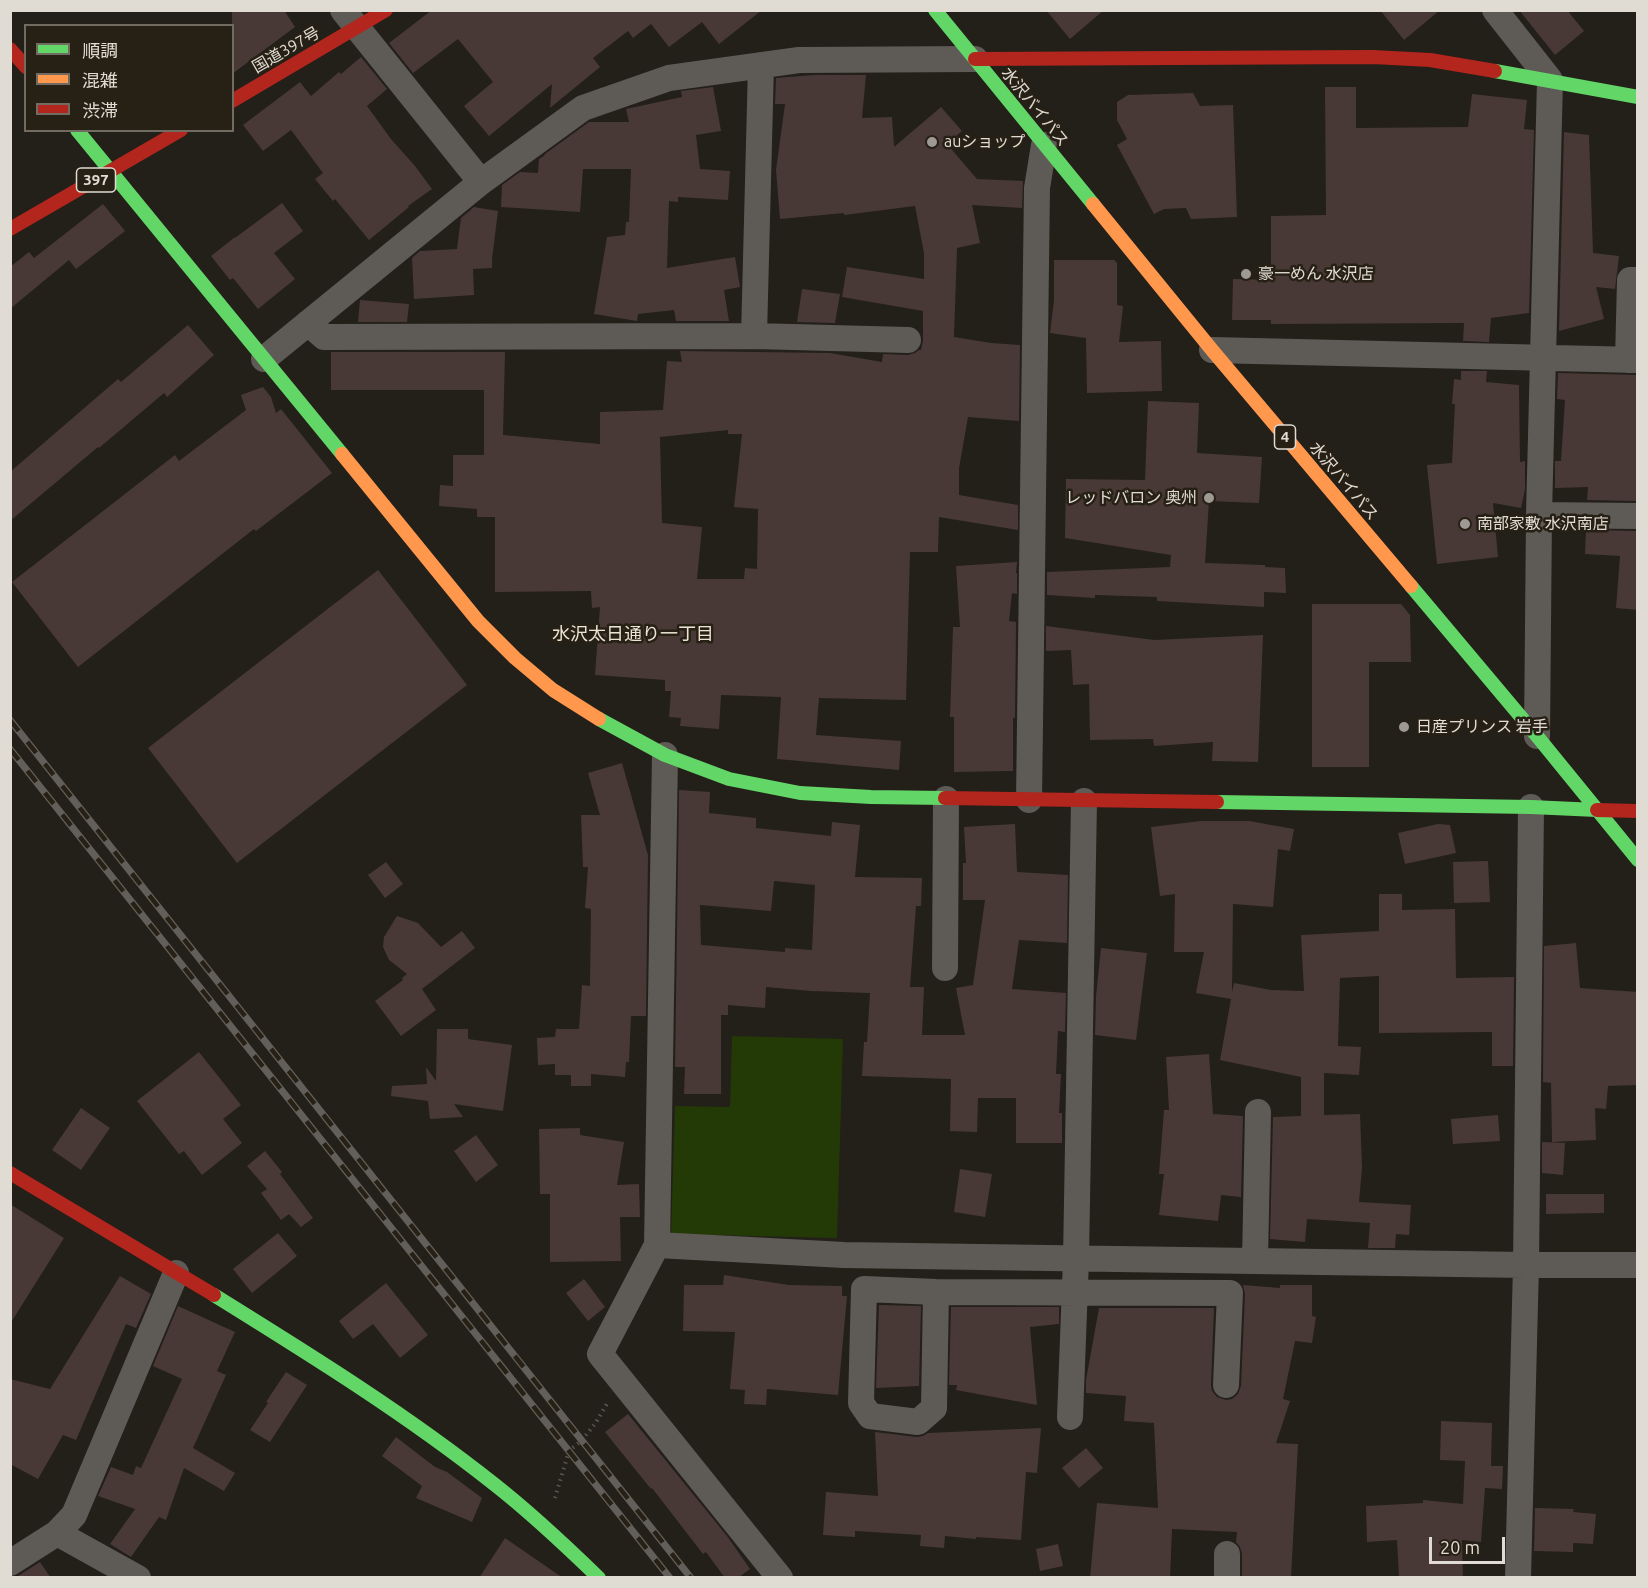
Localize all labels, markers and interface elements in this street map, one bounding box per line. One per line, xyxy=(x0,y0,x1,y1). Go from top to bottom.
street label: 国道397号 xyxy=(249,23,323,77)
legend xyxy=(24,24,234,132)
text: 順調 xyxy=(82,40,118,60)
street label: 水沢バイパス xyxy=(997,64,1073,150)
text: 混雑 xyxy=(82,70,118,90)
text: 渋滞 xyxy=(82,100,118,120)
place label: auショップ xyxy=(944,132,1025,152)
marker: auショップ xyxy=(925,135,939,149)
road number: 397 xyxy=(76,168,116,192)
place label: 豪一めん 水沢店 xyxy=(1258,264,1374,284)
marker: 豪一めん 水沢店 xyxy=(1239,267,1253,281)
road number: 4 xyxy=(1274,425,1296,449)
street label: 水沢バイパス xyxy=(1306,438,1382,524)
place label: レッドバロン 奥州 xyxy=(1065,488,1197,508)
marker: レッドバロン 奥州 xyxy=(1202,491,1216,505)
place label: 南部家敷 水沢南店 xyxy=(1477,514,1609,534)
marker: 南部家敷 水沢南店 xyxy=(1458,517,1472,531)
district label: 水沢太日通り一丁目 xyxy=(552,623,714,645)
place label: 日産プリンス 岩手 xyxy=(1416,717,1548,737)
marker: 日産プリンス 岩手 xyxy=(1397,720,1411,734)
scale bar xyxy=(1432,1525,1508,1563)
text: 20 m xyxy=(1440,1537,1480,1557)

